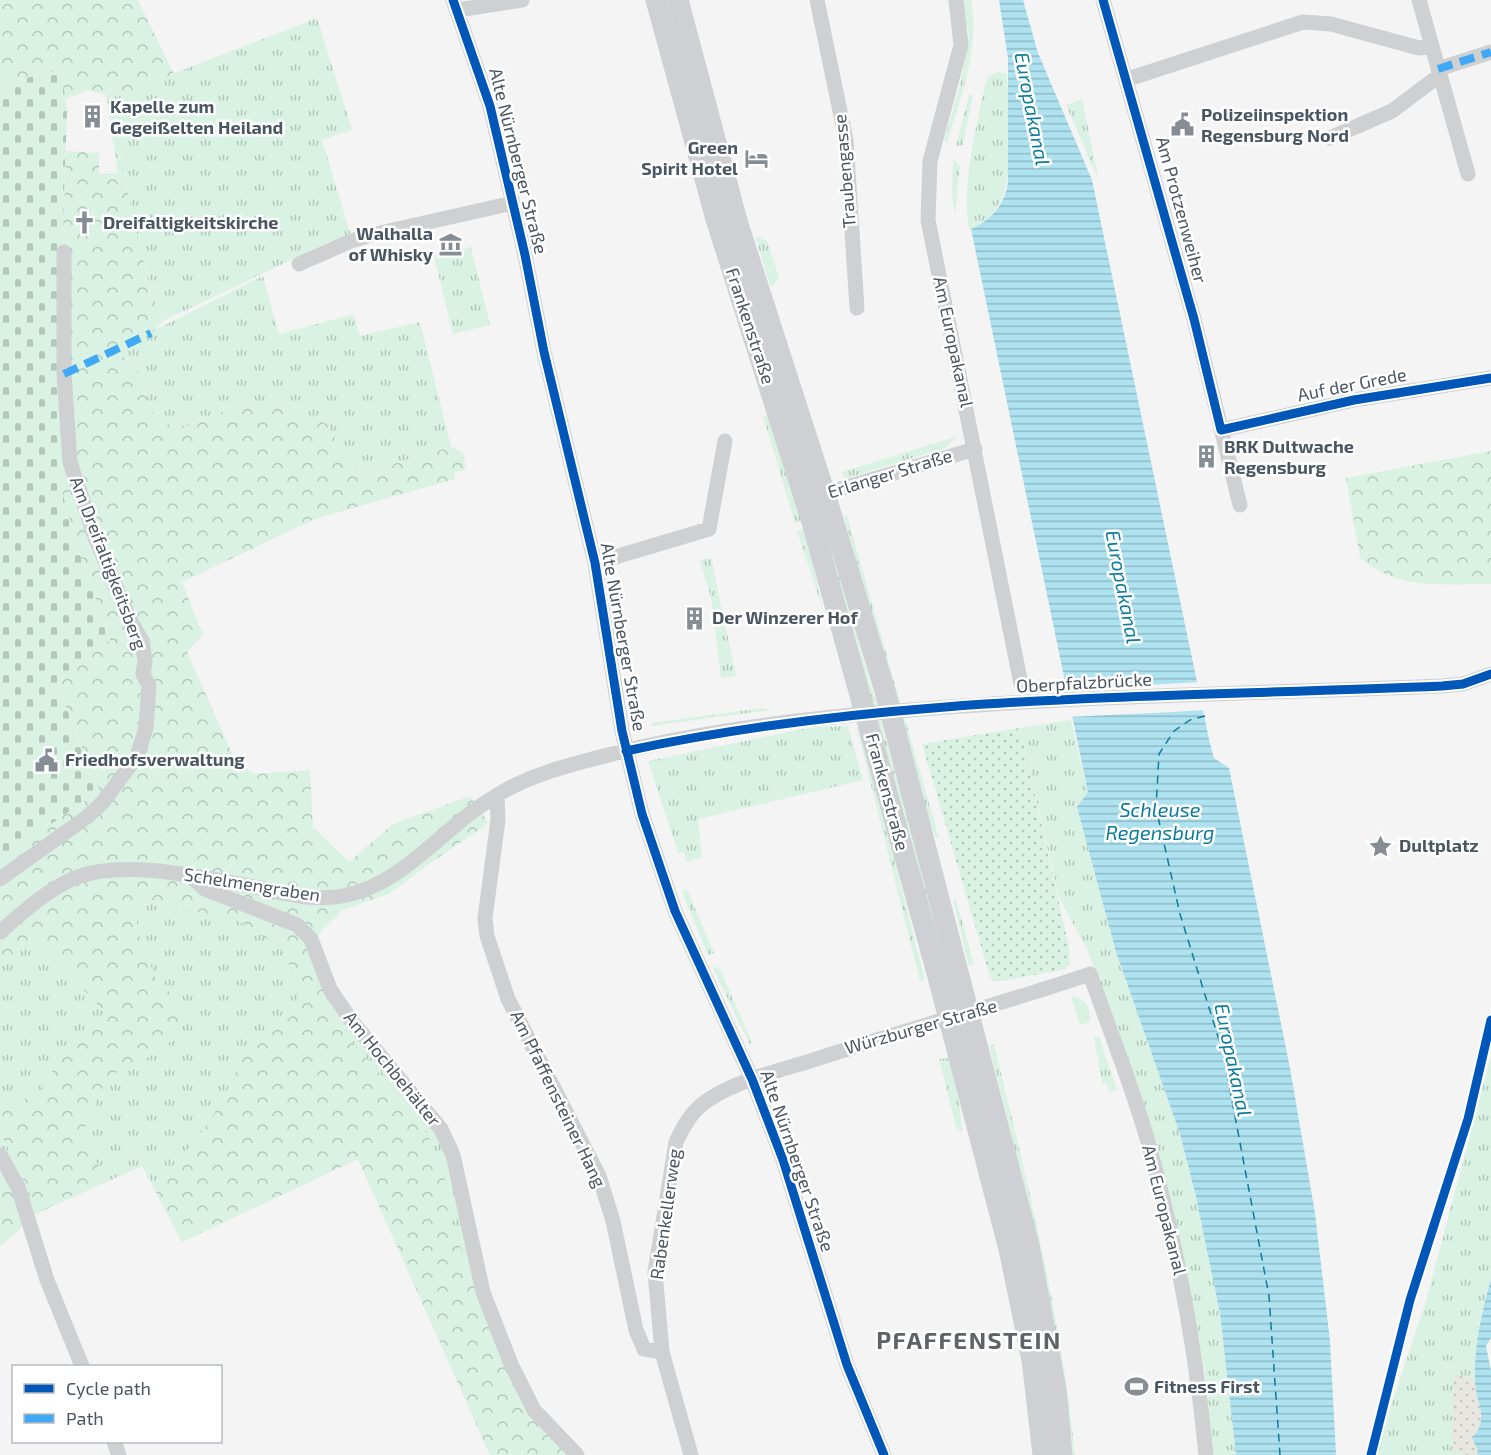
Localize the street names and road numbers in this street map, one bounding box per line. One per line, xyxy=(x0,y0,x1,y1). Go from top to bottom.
street label: Alte Nürnberger Straße xyxy=(485,65,553,256)
street label: Traubengasse xyxy=(828,113,860,229)
street label: Am Protzenweiher xyxy=(1152,134,1212,286)
street label: Frankenstraße xyxy=(722,265,780,387)
street label: Am Europakanal xyxy=(929,274,979,410)
street label: Auf der Grede xyxy=(1295,363,1408,405)
street label: Erlanger Straße xyxy=(825,444,955,502)
street label: Am Dreifaltigkeitsberg xyxy=(66,473,152,652)
street label: Alte Nürnberger Straße xyxy=(597,541,651,733)
street label: Oberpfalzbrücke xyxy=(1015,667,1152,697)
street label: Frankenstraße xyxy=(862,731,914,853)
street label: Schelmengraben xyxy=(182,862,322,906)
street label: Würzburger Straße xyxy=(842,994,999,1058)
street label: Am Hochbehälter xyxy=(340,1006,446,1130)
street label: Am Pfaffensteiner Hang xyxy=(506,1006,611,1191)
street label: Alte Nürnberger Straße xyxy=(756,1067,839,1255)
street label: Am Europakanal xyxy=(1138,1142,1192,1278)
street label: Rabenkellerweg xyxy=(645,1147,685,1281)

